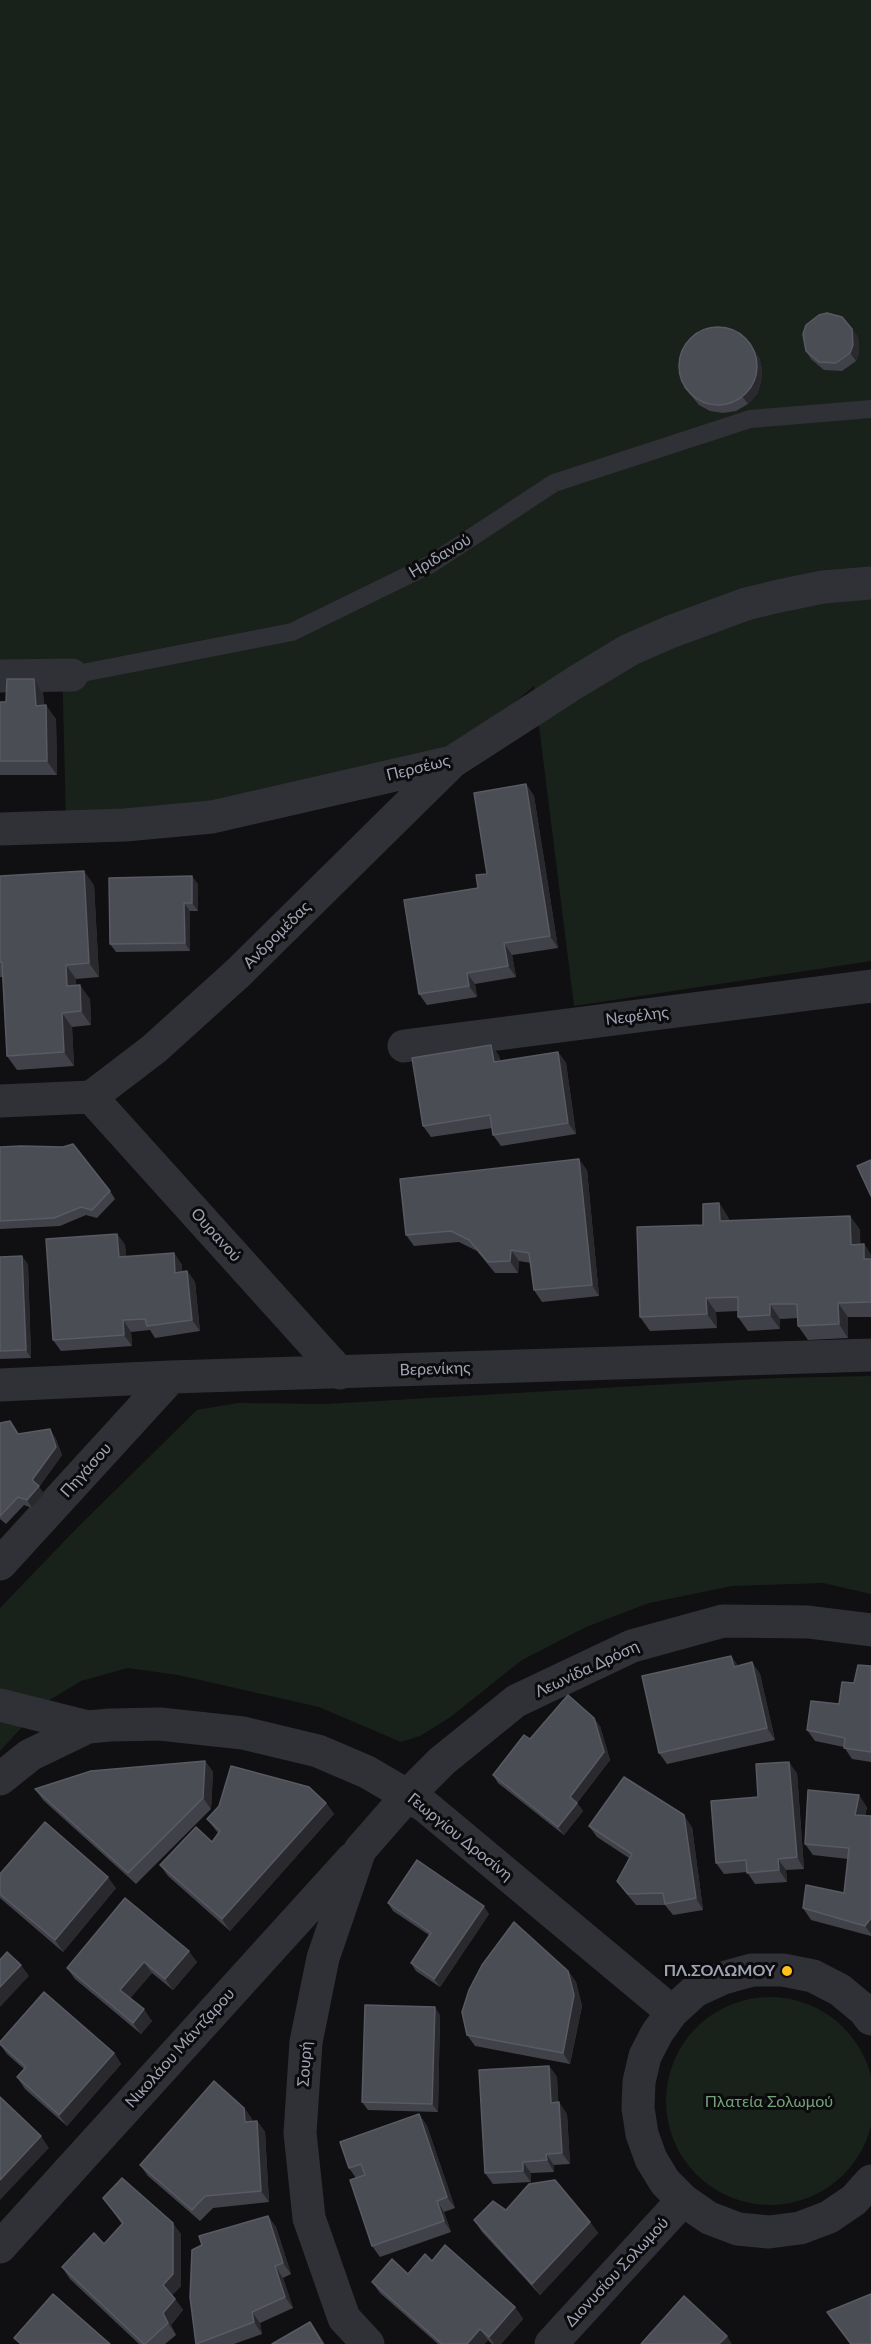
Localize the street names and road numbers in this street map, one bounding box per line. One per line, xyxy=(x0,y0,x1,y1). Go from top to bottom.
street label: Ηριδανού xyxy=(405,530,475,582)
street label: Περσέως xyxy=(384,751,452,785)
street label: Ανδρομέδας xyxy=(239,897,315,973)
street label: Νεφέλης xyxy=(604,1003,670,1029)
street label: Ουρανού xyxy=(187,1204,245,1266)
street label: Βερενίκης xyxy=(399,1358,471,1380)
street label: Πηγάσου xyxy=(57,1439,115,1501)
street label: Λεωνίδα Δρόση xyxy=(532,1637,642,1701)
street label: Γεωργίου Δροσίνη xyxy=(404,1789,516,1885)
street label: Νικολάου Μάντζαρου xyxy=(121,1984,239,2112)
street label: Σουρή xyxy=(294,2041,316,2087)
street label: Διονυσίου Σολωμού xyxy=(561,2213,673,2331)

